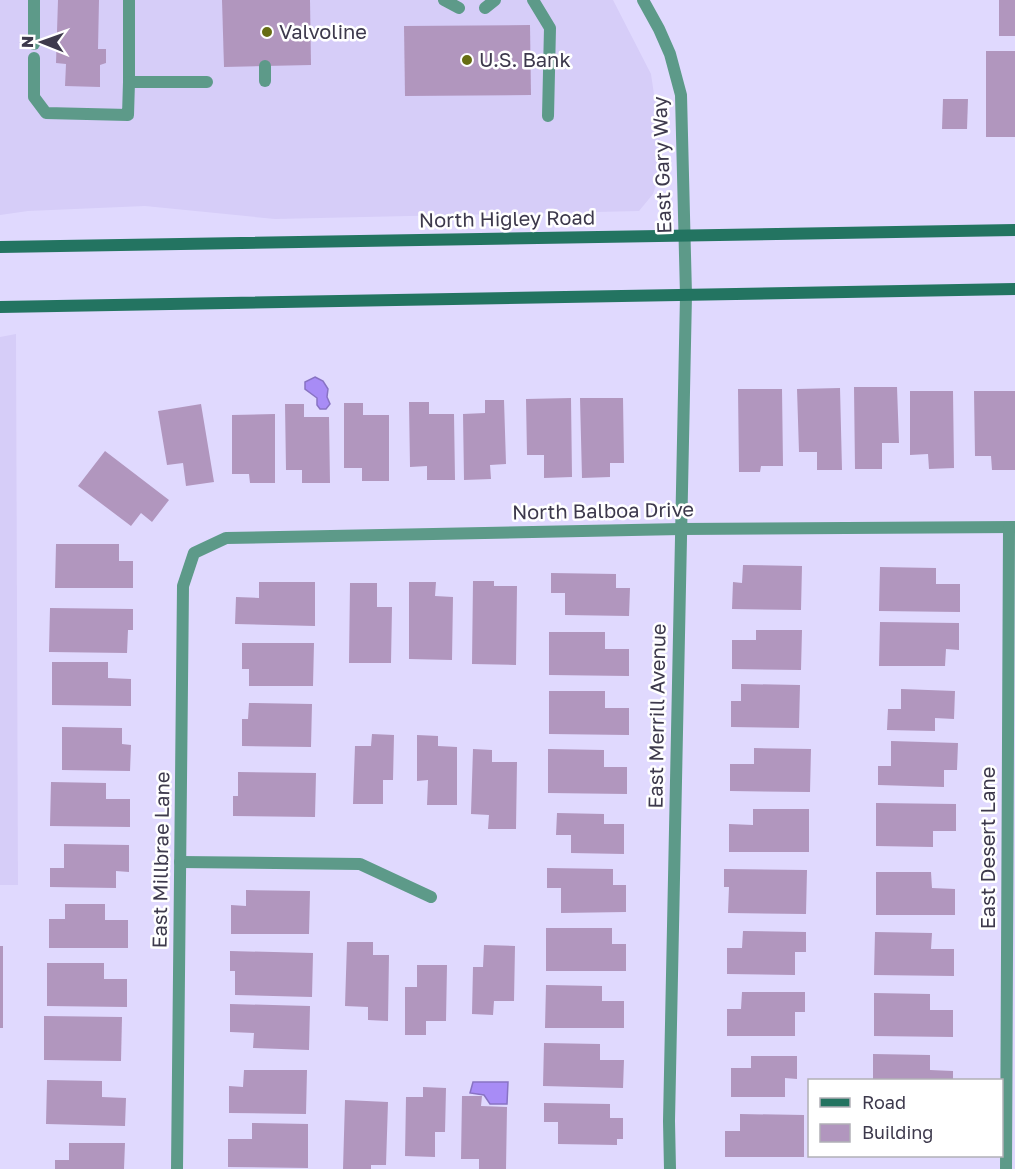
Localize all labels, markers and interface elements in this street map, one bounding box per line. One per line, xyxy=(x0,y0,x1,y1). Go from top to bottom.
north arrow xyxy=(12,12,72,72)
place label: Valvoline xyxy=(279,19,367,43)
marker: Valvoline xyxy=(260,25,274,39)
text: N xyxy=(17,35,37,48)
place label: U.S. Bank xyxy=(479,47,571,71)
marker: U.S. Bank xyxy=(460,53,474,67)
street label: East Gary Way xyxy=(647,96,675,234)
street label: North Higley Road xyxy=(419,204,595,232)
street label: North Balboa Drive xyxy=(512,496,694,524)
street label: East Merrill Avenue xyxy=(642,623,670,809)
street label: East Desert Lane xyxy=(975,767,999,929)
street label: East Millbrae Lane xyxy=(146,771,174,949)
legend xyxy=(808,1079,1003,1157)
text: Road xyxy=(862,1091,906,1113)
text: Building xyxy=(862,1121,933,1143)

